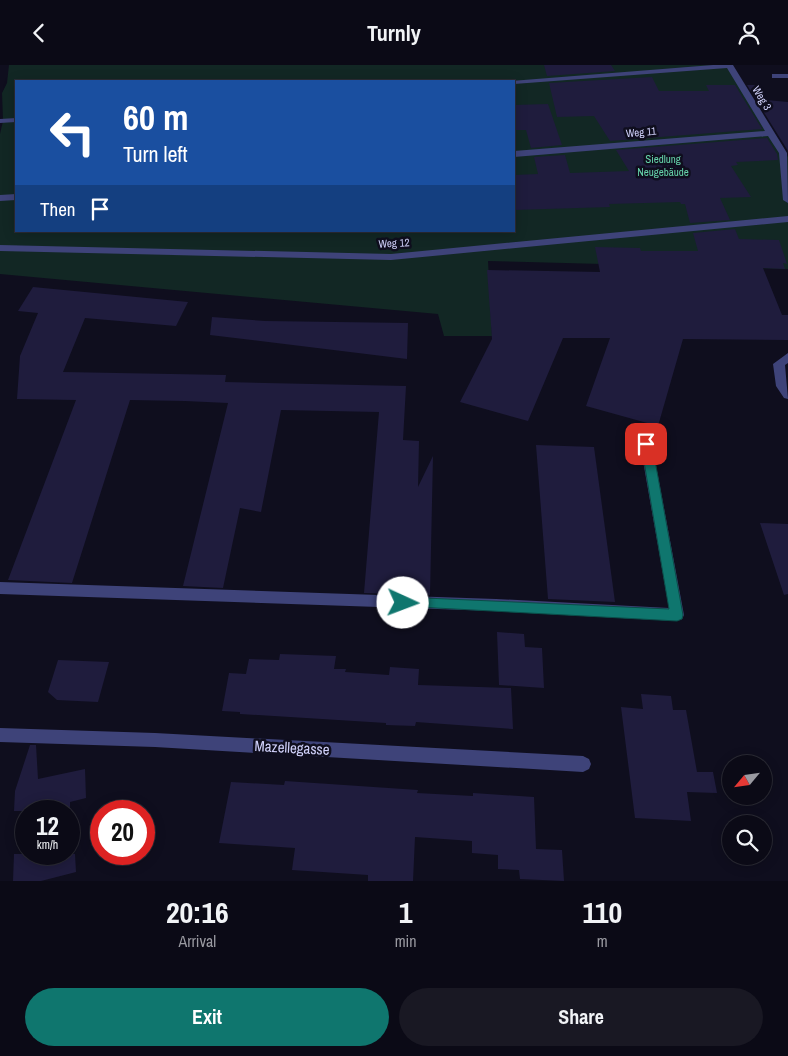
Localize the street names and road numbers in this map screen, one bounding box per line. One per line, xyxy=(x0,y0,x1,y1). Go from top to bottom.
street label: Weg 3 xyxy=(749,83,775,113)
street label: Weg 11 xyxy=(625,124,657,140)
street label: Weg 12 xyxy=(378,235,410,251)
street label: Mazellegasse xyxy=(254,735,330,760)

